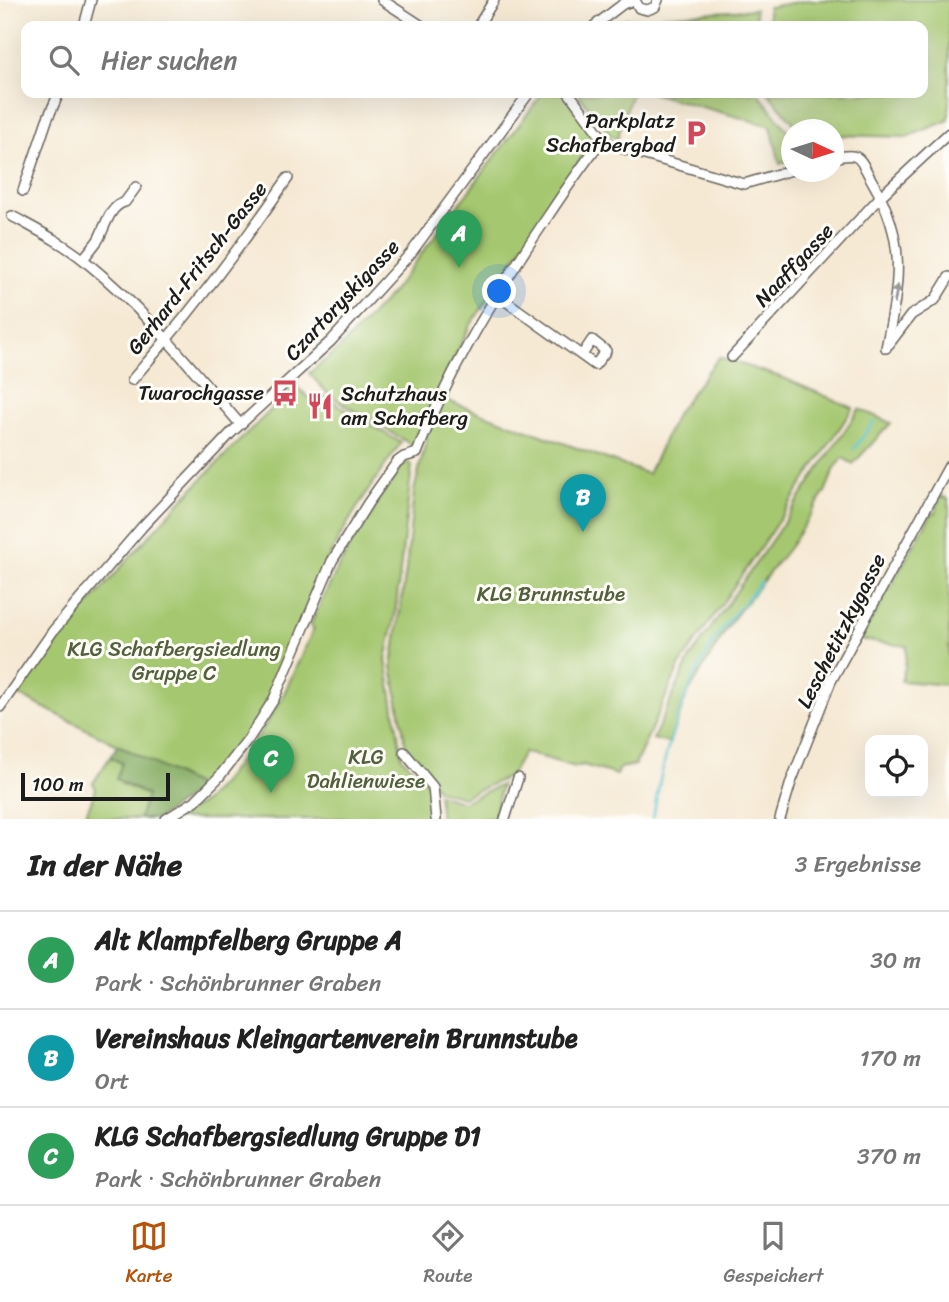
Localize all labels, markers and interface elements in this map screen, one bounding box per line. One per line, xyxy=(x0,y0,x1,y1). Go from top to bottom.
search box xyxy=(21,21,928,98)
text: Hier suchen xyxy=(101,37,237,83)
icon: search xyxy=(45,41,83,79)
place label: Parkplatz Schafbergbad xyxy=(546,102,677,164)
parking icon: Parkplatz Schafbergbad xyxy=(681,118,711,148)
north arrow xyxy=(781,119,844,182)
street label: Gerhard-Fritsch-Gasse xyxy=(117,172,277,363)
pin: A xyxy=(436,210,482,268)
street label: Naaffgasse xyxy=(744,214,844,316)
street label: Czartoryskigasse xyxy=(275,230,409,370)
your location xyxy=(482,274,516,308)
one-way arrow xyxy=(891,283,902,305)
place label: Twarochgasse xyxy=(138,374,264,412)
place label: Schutzhaus am Schafberg xyxy=(341,375,469,437)
bus stop icon: Twarochgasse xyxy=(270,378,300,408)
restaurant icon: Schutzhaus am Schafberg xyxy=(305,391,335,421)
pin: B xyxy=(560,474,606,532)
street label: Leschetitzkygasse xyxy=(786,547,897,715)
park label: KLG Brunnstube xyxy=(477,575,625,613)
park label: KLG Schafbergsiedlung Gruppe C xyxy=(67,630,281,692)
pin: C xyxy=(248,735,294,793)
map controls xyxy=(865,735,928,798)
button: locate xyxy=(865,735,928,798)
park label: KLG Dahlienwiese xyxy=(307,738,425,800)
text: 100 m xyxy=(32,768,84,801)
scale bar xyxy=(21,770,170,802)
text: In der Nähe xyxy=(28,838,182,892)
text: 3 Ergebnisse xyxy=(795,844,921,885)
text: Alt Klampfelberg Gruppe A xyxy=(95,917,402,963)
text: A xyxy=(43,940,59,981)
text: 30 m xyxy=(870,940,921,981)
text: Park · Schönbrunner Graben xyxy=(95,963,381,1004)
text: Vereinshaus Kleingartenverein Brunnstube xyxy=(95,1015,577,1061)
text: B xyxy=(44,1038,58,1079)
text: 170 m xyxy=(860,1038,921,1079)
text: Ort xyxy=(95,1061,129,1102)
text: KLG Schafbergsiedlung Gruppe D1 xyxy=(95,1113,481,1159)
text: C xyxy=(44,1136,58,1177)
text: 370 m xyxy=(857,1136,921,1177)
text: Park · Schönbrunner Graben xyxy=(95,1159,381,1200)
tab: Karte xyxy=(126,1217,172,1292)
tab: Route xyxy=(424,1217,472,1292)
tab: Gespeichert xyxy=(723,1217,823,1292)

